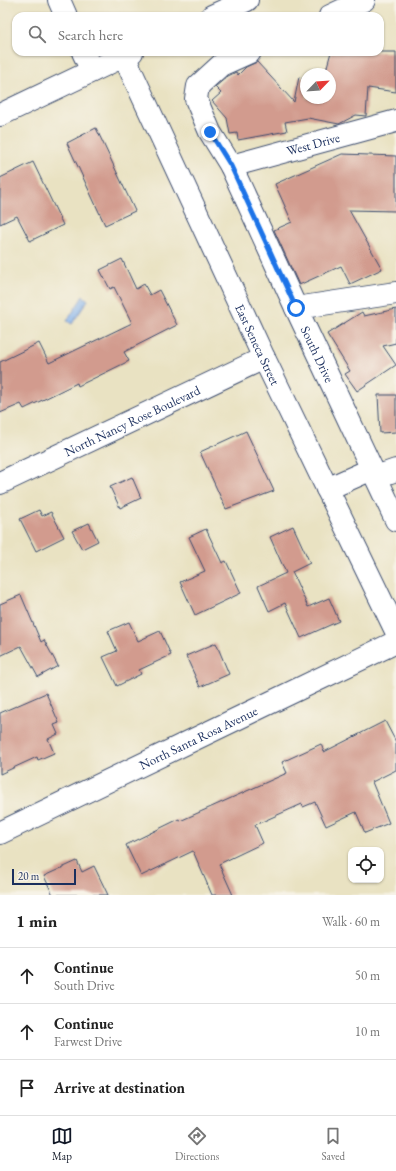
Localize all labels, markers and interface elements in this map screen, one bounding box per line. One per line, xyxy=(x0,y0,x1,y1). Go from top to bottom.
search box xyxy=(12,12,384,56)
icon: search xyxy=(26,23,48,45)
text: Search here xyxy=(58,25,123,44)
north arrow xyxy=(300,68,336,104)
route end xyxy=(201,123,219,141)
street label: West Drive xyxy=(285,129,342,159)
route start xyxy=(287,299,305,317)
street label: East Seneca Street xyxy=(231,301,284,388)
street label: South Drive xyxy=(297,323,338,385)
street label: North Nancy Rose Boulevard xyxy=(61,381,203,460)
street label: North Santa Rosa Avenue xyxy=(136,702,260,774)
map controls xyxy=(348,847,384,883)
button: locate xyxy=(348,847,384,883)
scale bar xyxy=(12,867,76,886)
text: 20 m xyxy=(18,869,39,883)
text: 1 min xyxy=(16,910,57,932)
text: Walk · 60 m xyxy=(322,913,380,930)
text: Continue xyxy=(54,958,114,977)
icon: ahead xyxy=(16,965,38,987)
text: 50 m xyxy=(355,967,380,984)
text: South Drive xyxy=(54,977,114,994)
text: Continue xyxy=(54,1014,114,1033)
icon: ahead xyxy=(16,1021,38,1043)
text: 10 m xyxy=(355,1023,380,1040)
text: Farwest Drive xyxy=(54,1033,122,1050)
icon: arrive xyxy=(16,1077,38,1099)
text: Arrive at destination xyxy=(54,1078,185,1097)
tab: Map xyxy=(51,1125,73,1163)
tab: Directions xyxy=(175,1125,219,1163)
tab: Saved xyxy=(321,1125,345,1163)

